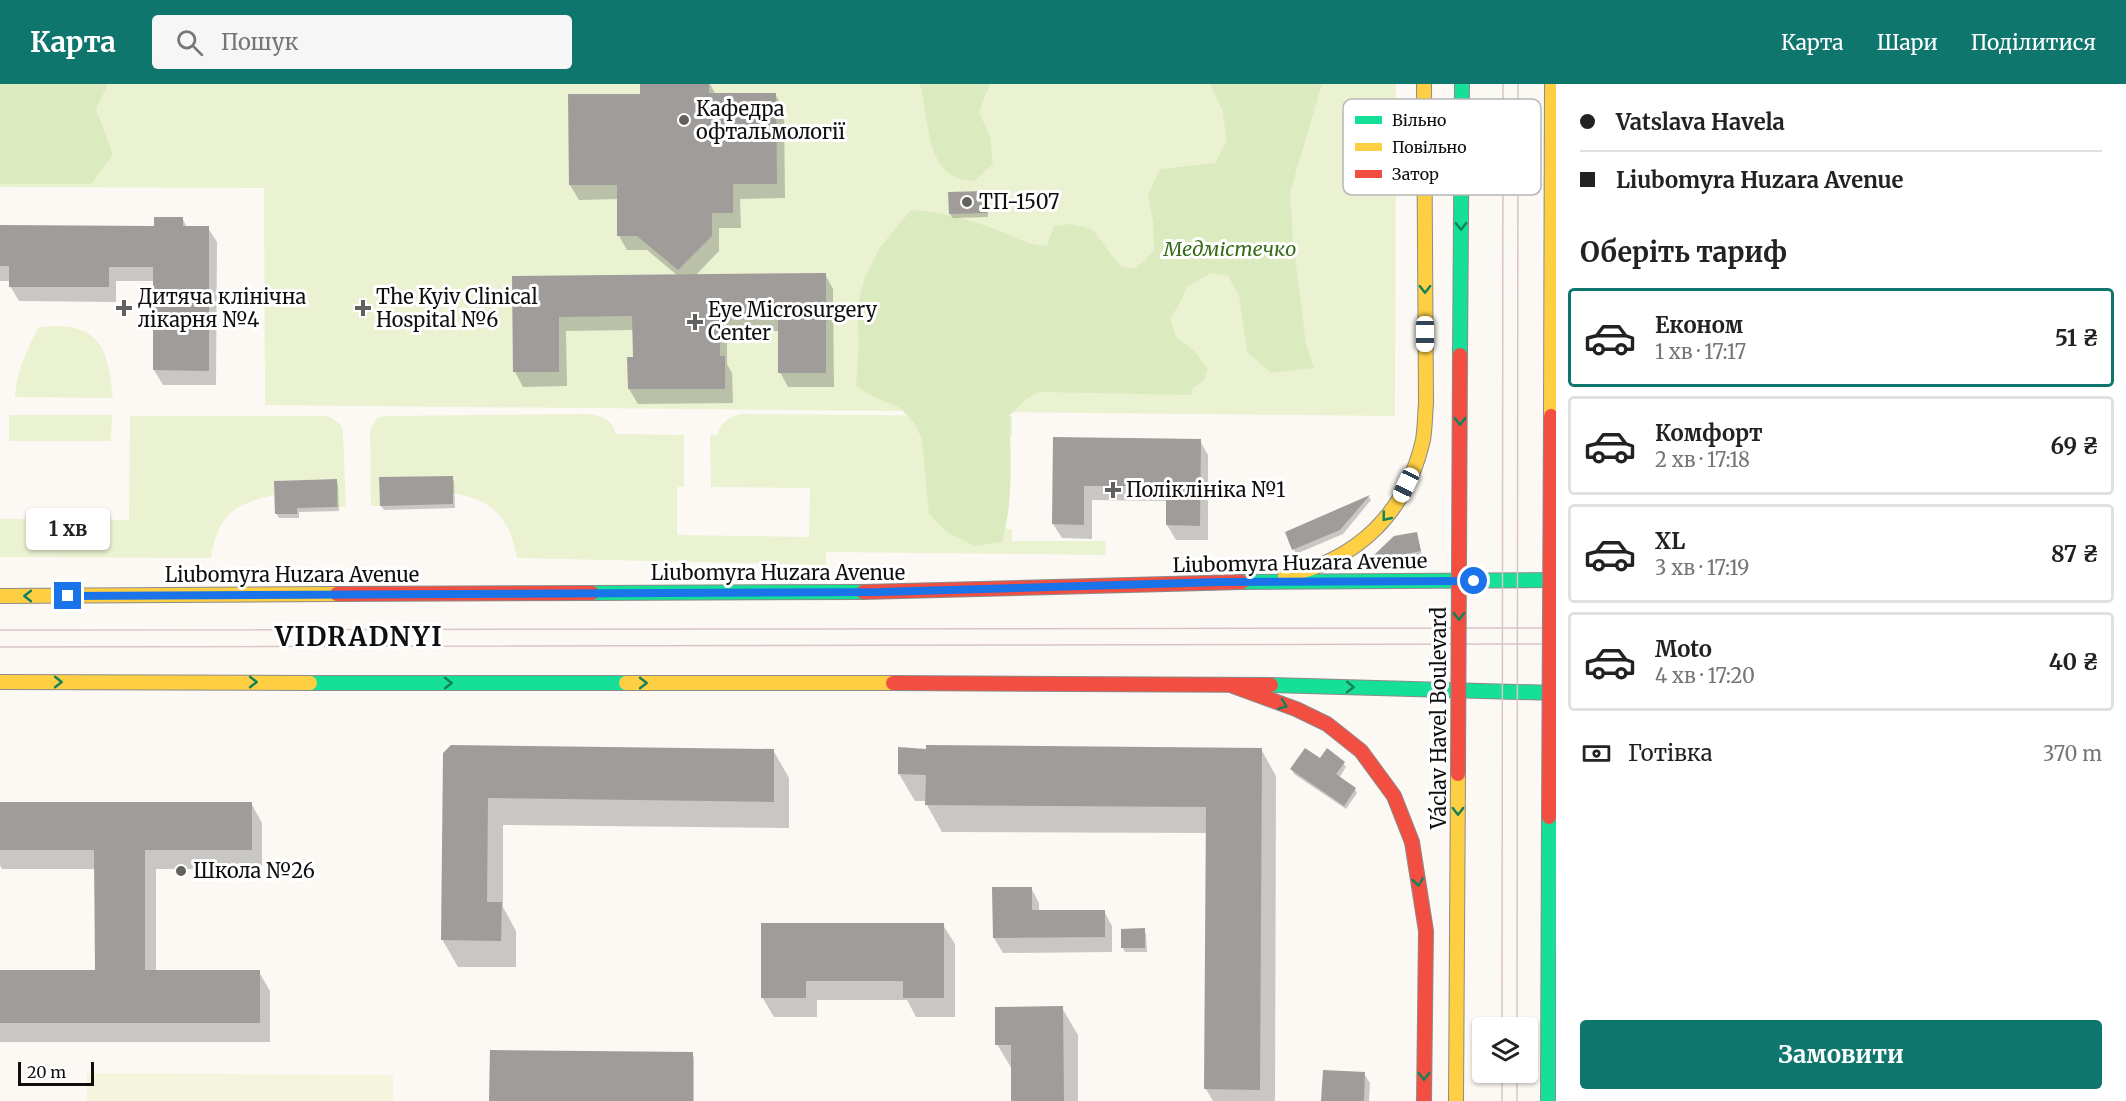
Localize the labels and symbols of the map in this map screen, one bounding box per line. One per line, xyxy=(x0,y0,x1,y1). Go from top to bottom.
place label: Кафедра офтальмології xyxy=(696,96,845,144)
legend xyxy=(1343,99,1541,195)
text: Вільно xyxy=(1392,110,1446,130)
marker: Кафедра офтальмології xyxy=(677,113,691,127)
text: Повільно xyxy=(1392,137,1467,157)
text: Затор xyxy=(1392,164,1439,184)
place label: ТП-1507 xyxy=(979,189,1060,214)
marker: ТП-1507 xyxy=(960,195,974,209)
one-way arrow xyxy=(1455,222,1467,231)
park label: Медмістечко xyxy=(1163,236,1296,261)
place label: Дитяча клінічна лікарня №4 xyxy=(138,284,306,332)
place label: The Kyiv Clinical Hospital №6 xyxy=(376,284,538,332)
one-way arrow xyxy=(1419,285,1431,294)
place label: Eye Microsurgery Center xyxy=(708,297,878,345)
marker: Дитяча клінічна лікарня №4 xyxy=(115,299,133,317)
marker: The Kyiv Clinical Hospital №6 xyxy=(354,299,372,317)
marker: Eye Microsurgery Center xyxy=(686,313,704,331)
car xyxy=(1416,316,1434,352)
one-way arrow xyxy=(1454,417,1466,426)
car xyxy=(1390,465,1422,505)
place label: Поліклініка №1 xyxy=(1126,477,1285,502)
marker: Поліклініка №1 xyxy=(1104,481,1122,499)
callout: 1 хв xyxy=(26,509,110,551)
one-way arrow xyxy=(1382,510,1393,521)
street label: Liubomyra Huzara Avenue xyxy=(1172,548,1427,577)
street label: Liubomyra Huzara Avenue xyxy=(651,560,905,585)
street label: Liubomyra Huzara Avenue xyxy=(165,562,419,587)
route start xyxy=(1460,567,1487,594)
route end xyxy=(54,582,81,609)
one-way arrow xyxy=(23,590,32,602)
street label: Václav Havel Boulevard xyxy=(1426,607,1451,830)
one-way arrow xyxy=(1453,612,1465,621)
district label: VIDRADNYI xyxy=(274,620,443,653)
one-way arrow xyxy=(54,676,63,688)
one-way arrow xyxy=(249,676,258,688)
one-way arrow xyxy=(444,676,453,689)
one-way arrow xyxy=(639,677,648,689)
one-way arrow xyxy=(1345,681,1354,694)
one-way arrow xyxy=(1277,697,1288,710)
one-way arrow xyxy=(1452,807,1464,816)
place label: Школа №26 xyxy=(193,858,315,883)
marker: Школа №26 xyxy=(174,864,188,878)
one-way arrow xyxy=(1412,877,1424,886)
scale bar xyxy=(18,1059,94,1086)
one-way arrow xyxy=(1418,1072,1430,1081)

